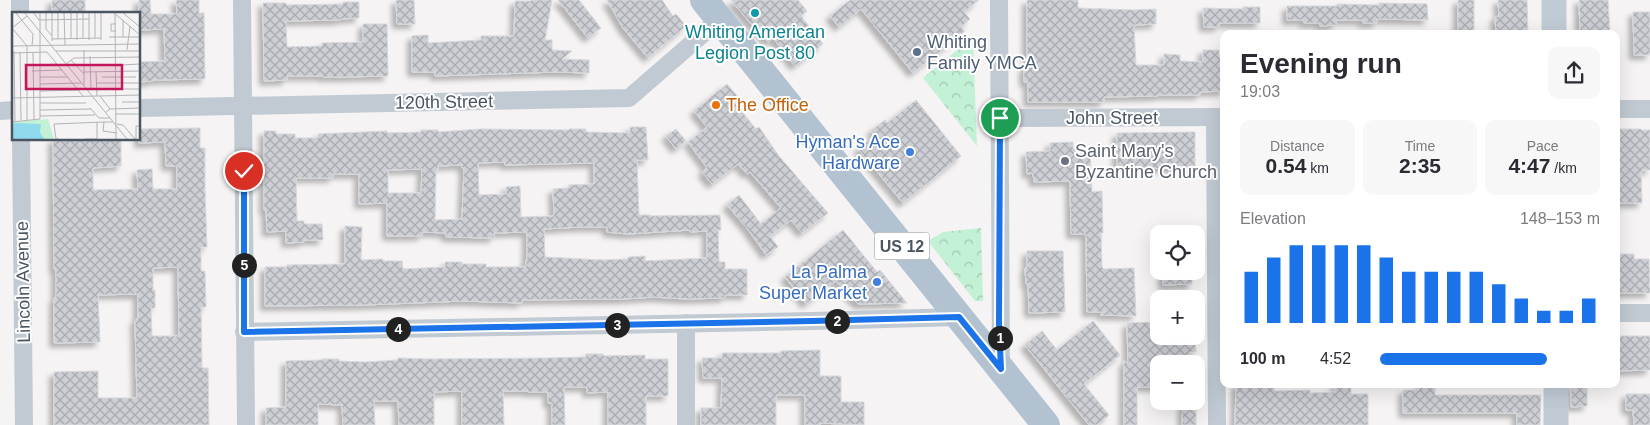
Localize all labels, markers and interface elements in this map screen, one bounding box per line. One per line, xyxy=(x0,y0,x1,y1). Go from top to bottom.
marker: Whiting American Legion Post 80 xyxy=(749,7,761,19)
inset map xyxy=(12,12,140,140)
place label: Whiting American Legion Post 80 xyxy=(685,22,825,63)
place label: Whiting Family YMCA xyxy=(927,32,1037,73)
marker: Whiting Family YMCA xyxy=(911,46,923,58)
button: share xyxy=(1548,47,1600,99)
text: Evening run xyxy=(1240,48,1402,79)
text: 19:03 xyxy=(1240,83,1280,100)
street label: 120th Street xyxy=(395,91,493,113)
place label: The Office xyxy=(726,95,809,115)
pin xyxy=(979,97,1021,139)
marker: The Office xyxy=(710,99,722,111)
icon: arrive xyxy=(986,104,1014,132)
street label: John Street xyxy=(1066,108,1158,128)
place label: Hyman's Ace Hardware xyxy=(796,132,900,173)
text: Distance xyxy=(1270,138,1325,154)
text: Time xyxy=(1405,138,1435,154)
text: Pace xyxy=(1527,138,1559,154)
place label: Saint Mary's Byzantine Church xyxy=(1075,141,1217,182)
marker: Hyman's Ace Hardware xyxy=(904,146,916,158)
pin xyxy=(223,150,265,192)
text: 0.54 xyxy=(1266,154,1306,177)
text: 2:35 xyxy=(1399,154,1441,177)
text: 4:47 xyxy=(1508,154,1550,177)
marker: Saint Mary's Byzantine Church xyxy=(1059,155,1071,167)
icon: check xyxy=(230,157,258,185)
text: km xyxy=(1306,160,1329,176)
text: /km xyxy=(1550,160,1577,176)
text: Elevation xyxy=(1240,210,1306,227)
text: 148–153 m xyxy=(1520,210,1600,227)
street label: Lincoln Avenue xyxy=(12,221,34,343)
map controls xyxy=(1150,225,1205,410)
button: locate xyxy=(1150,225,1205,280)
road number: US 12 xyxy=(874,232,930,260)
pin: 5 xyxy=(232,252,256,278)
text: 5 xyxy=(241,257,248,273)
place label: La Palma Super Market xyxy=(759,262,868,303)
marker: La Palma Super Market xyxy=(871,276,883,288)
button: + xyxy=(1150,290,1205,345)
pin: 2 xyxy=(824,308,850,334)
pin: 3 xyxy=(604,312,630,338)
text: 2 xyxy=(834,313,841,329)
pin: 4 xyxy=(386,316,410,342)
text: 3 xyxy=(614,317,621,333)
text: 4 xyxy=(395,321,402,337)
pin: 1 xyxy=(988,326,1012,350)
text: 1 xyxy=(997,330,1004,346)
text: 100 m xyxy=(1240,350,1285,367)
text: 4:52 xyxy=(1320,350,1351,367)
button: − xyxy=(1150,355,1205,410)

